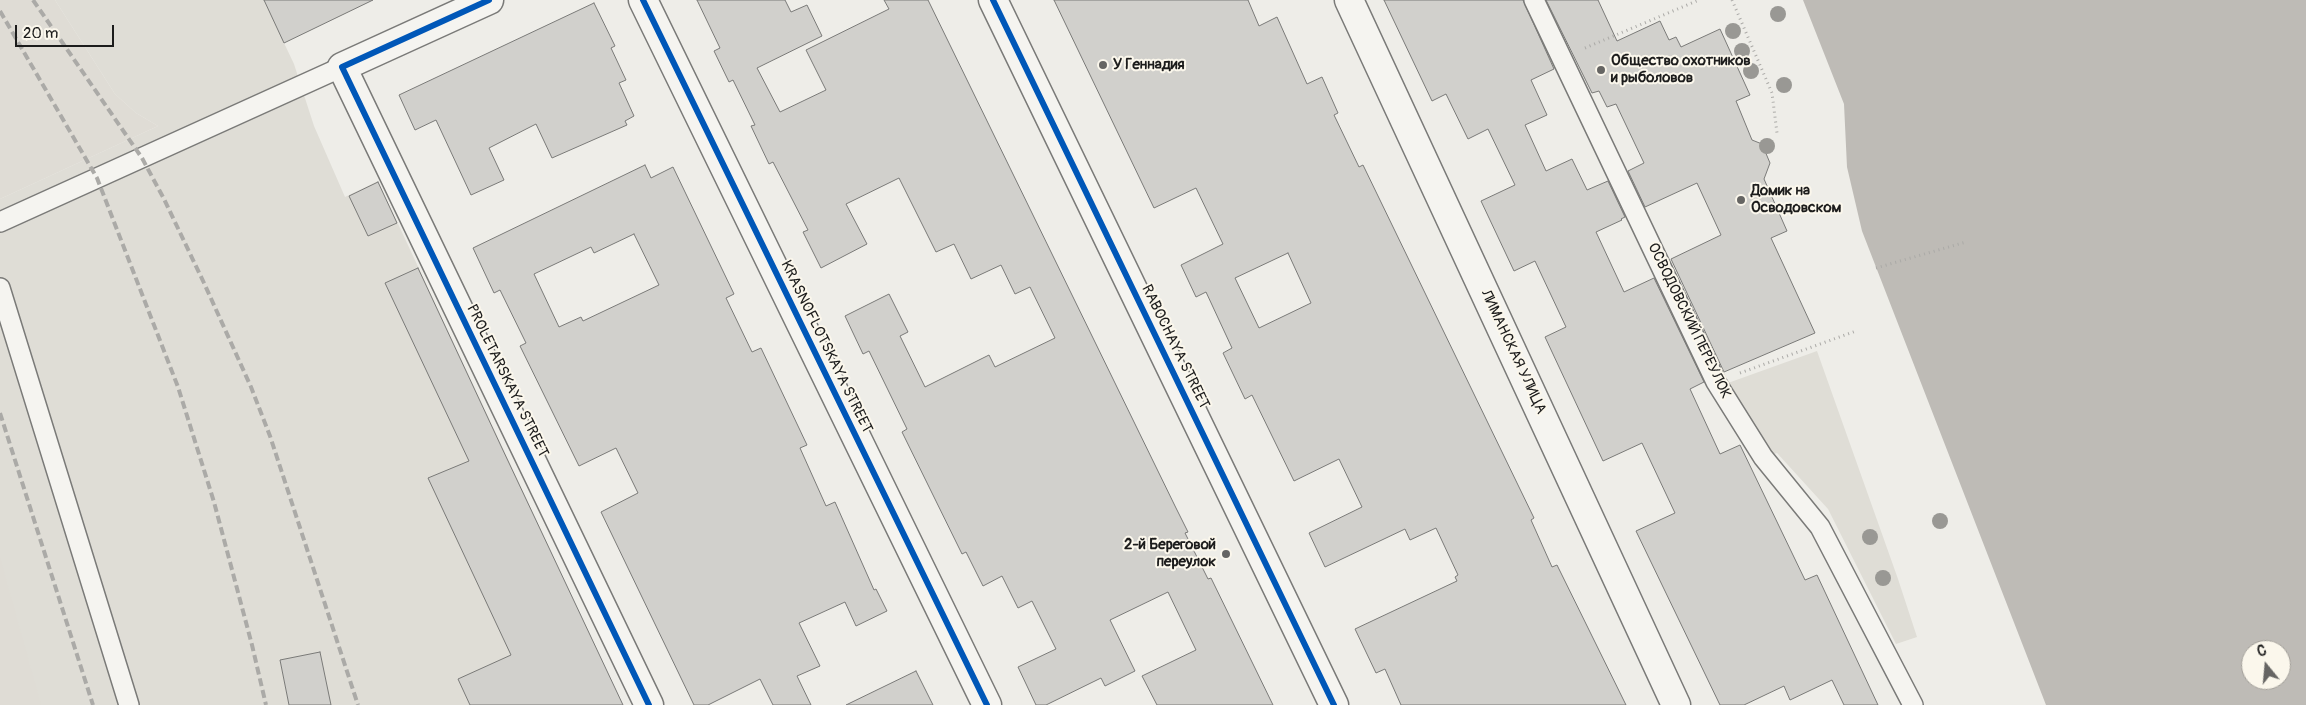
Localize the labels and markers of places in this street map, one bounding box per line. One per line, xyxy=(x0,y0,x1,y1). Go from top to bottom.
place label: Общество охотников и рыболовов xyxy=(1611,52,1751,87)
place label: У Геннадия xyxy=(1113,56,1185,74)
marker: У Геннадия xyxy=(1097,59,1109,71)
marker: Общество охотников и рыболовов xyxy=(1595,64,1607,76)
place label: Домик на Осводовском xyxy=(1751,182,1841,217)
marker: Домик на Осводовском xyxy=(1735,194,1747,206)
place label: 2-й Береговой переулок xyxy=(1124,536,1216,571)
marker: 2-й Береговой переулок xyxy=(1220,548,1232,560)

